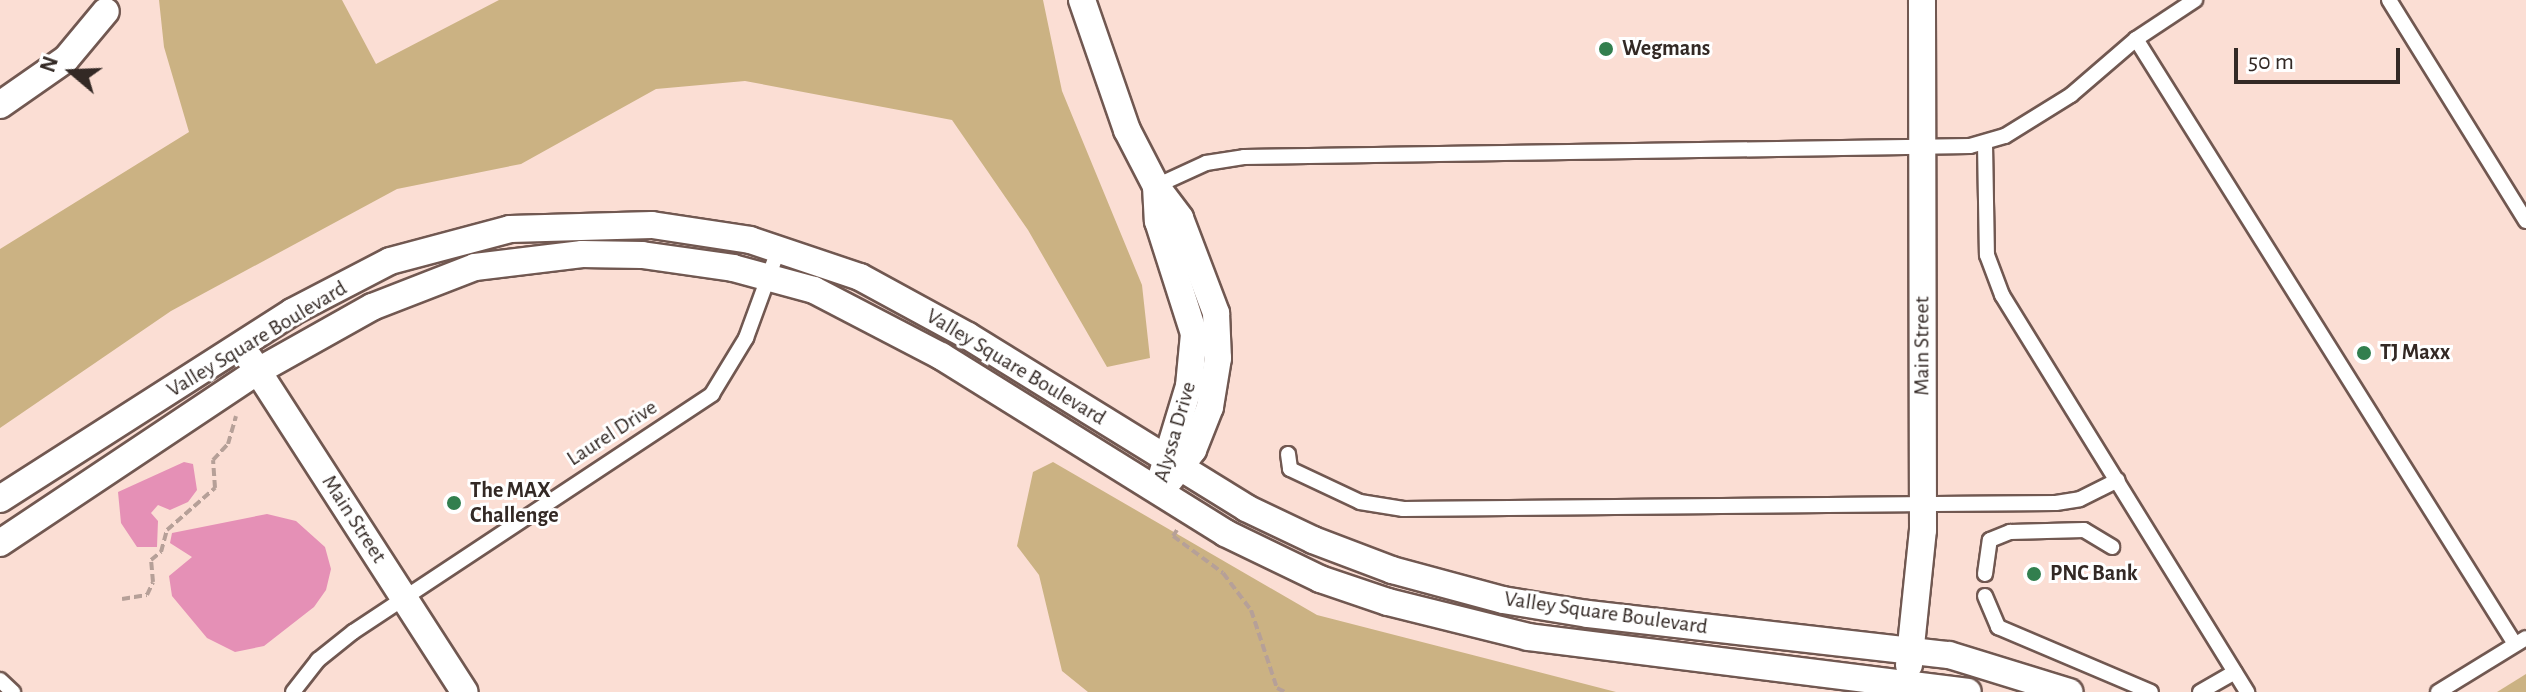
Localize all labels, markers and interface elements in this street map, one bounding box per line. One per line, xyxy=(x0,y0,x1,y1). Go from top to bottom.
north arrow xyxy=(32,32,112,112)
scale bar xyxy=(2238,32,2404,82)
place label: Wegmans xyxy=(1622,36,1710,62)
marker: Wegmans xyxy=(1597,40,1615,58)
text: 50 m xyxy=(2248,50,2294,74)
text: N xyxy=(36,53,62,75)
street label: Valley Square Boulevard xyxy=(162,275,352,403)
street label: Main Street xyxy=(1909,296,1935,396)
street label: Valley Square Boulevard xyxy=(921,303,1111,431)
place label: TJ Maxx xyxy=(2380,340,2450,366)
marker: TJ Maxx xyxy=(2355,344,2373,362)
street label: Alyssa Drive xyxy=(1148,379,1202,485)
street label: Laurel Drive xyxy=(562,394,662,472)
street label: Main Street xyxy=(316,470,392,568)
place label: The MAX Challenge xyxy=(470,477,559,528)
marker: The MAX Challenge xyxy=(445,494,463,512)
place label: PNC Bank xyxy=(2050,561,2138,587)
marker: PNC Bank xyxy=(2025,565,2043,583)
street label: Valley Square Boulevard xyxy=(1503,586,1709,640)

